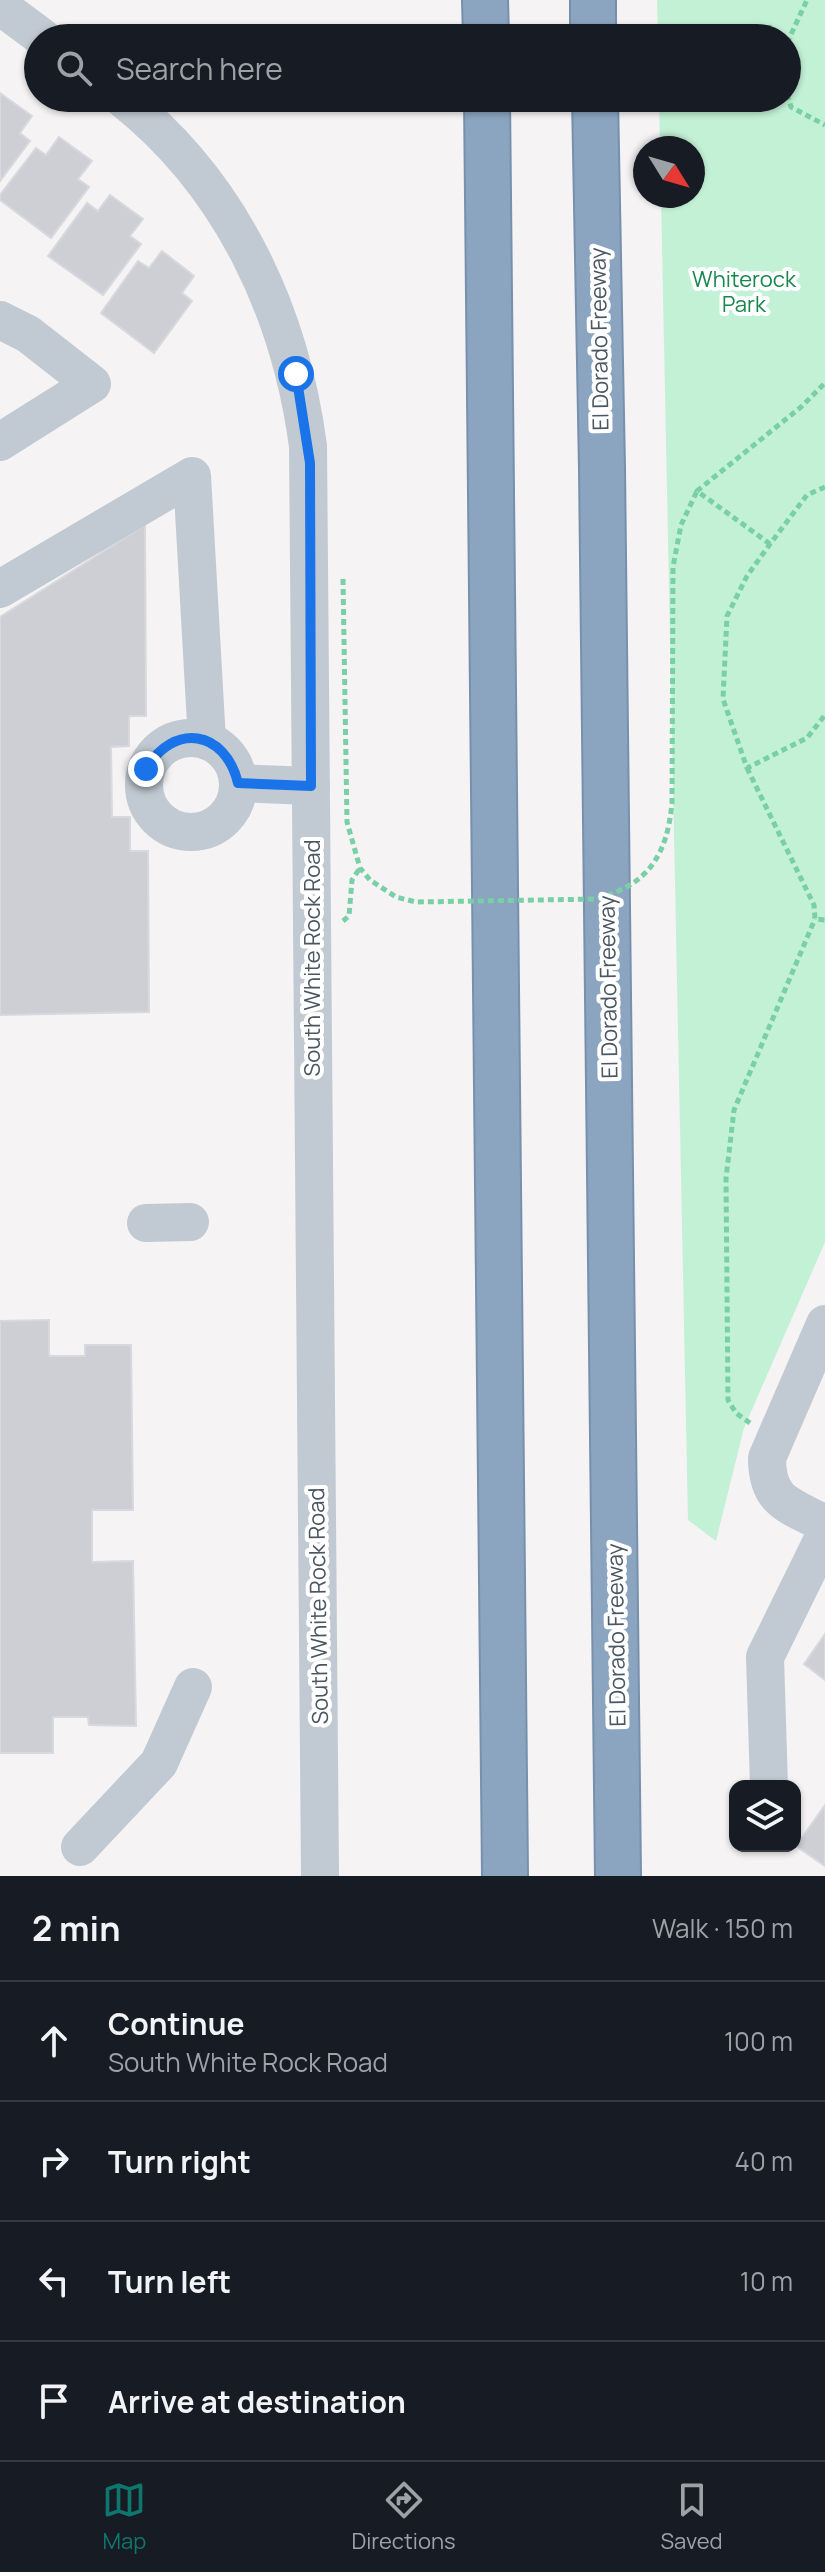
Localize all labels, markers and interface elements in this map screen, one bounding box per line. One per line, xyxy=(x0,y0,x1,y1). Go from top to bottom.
search box xyxy=(24,24,801,112)
icon: search xyxy=(52,46,96,90)
text: Search here xyxy=(116,48,283,89)
north arrow xyxy=(633,136,705,208)
street label: El Dorado Freeway xyxy=(582,247,616,431)
park label: Whiterock Park xyxy=(692,264,797,319)
route start xyxy=(278,356,314,392)
route end xyxy=(128,751,164,787)
street label: South White Rock Road xyxy=(297,840,327,1076)
street label: El Dorado Freeway xyxy=(591,895,625,1079)
street label: South White Rock Road xyxy=(301,1487,335,1725)
street label: El Dorado Freeway xyxy=(599,1543,633,1727)
map controls xyxy=(729,1780,801,1852)
button: layers xyxy=(729,1780,801,1852)
text: 2 min xyxy=(32,1905,120,1951)
text: Walk · 150 m xyxy=(652,1910,793,1946)
text: Continue xyxy=(108,2003,244,2044)
icon: ahead xyxy=(32,2019,76,2063)
text: 100 m xyxy=(724,2023,793,2059)
text: South White Rock Road xyxy=(108,2044,388,2080)
icon: right xyxy=(32,2139,76,2183)
text: Turn right xyxy=(108,2141,251,2182)
text: 40 m xyxy=(735,2143,793,2179)
icon: left xyxy=(32,2259,76,2303)
text: Turn left xyxy=(108,2261,231,2302)
text: 10 m xyxy=(740,2263,793,2299)
icon: arrive xyxy=(32,2379,76,2423)
text: Arrive at destination xyxy=(108,2381,406,2422)
tab: Map xyxy=(102,2478,146,2556)
tab: Directions xyxy=(351,2478,456,2556)
tab: Saved xyxy=(661,2478,723,2556)

